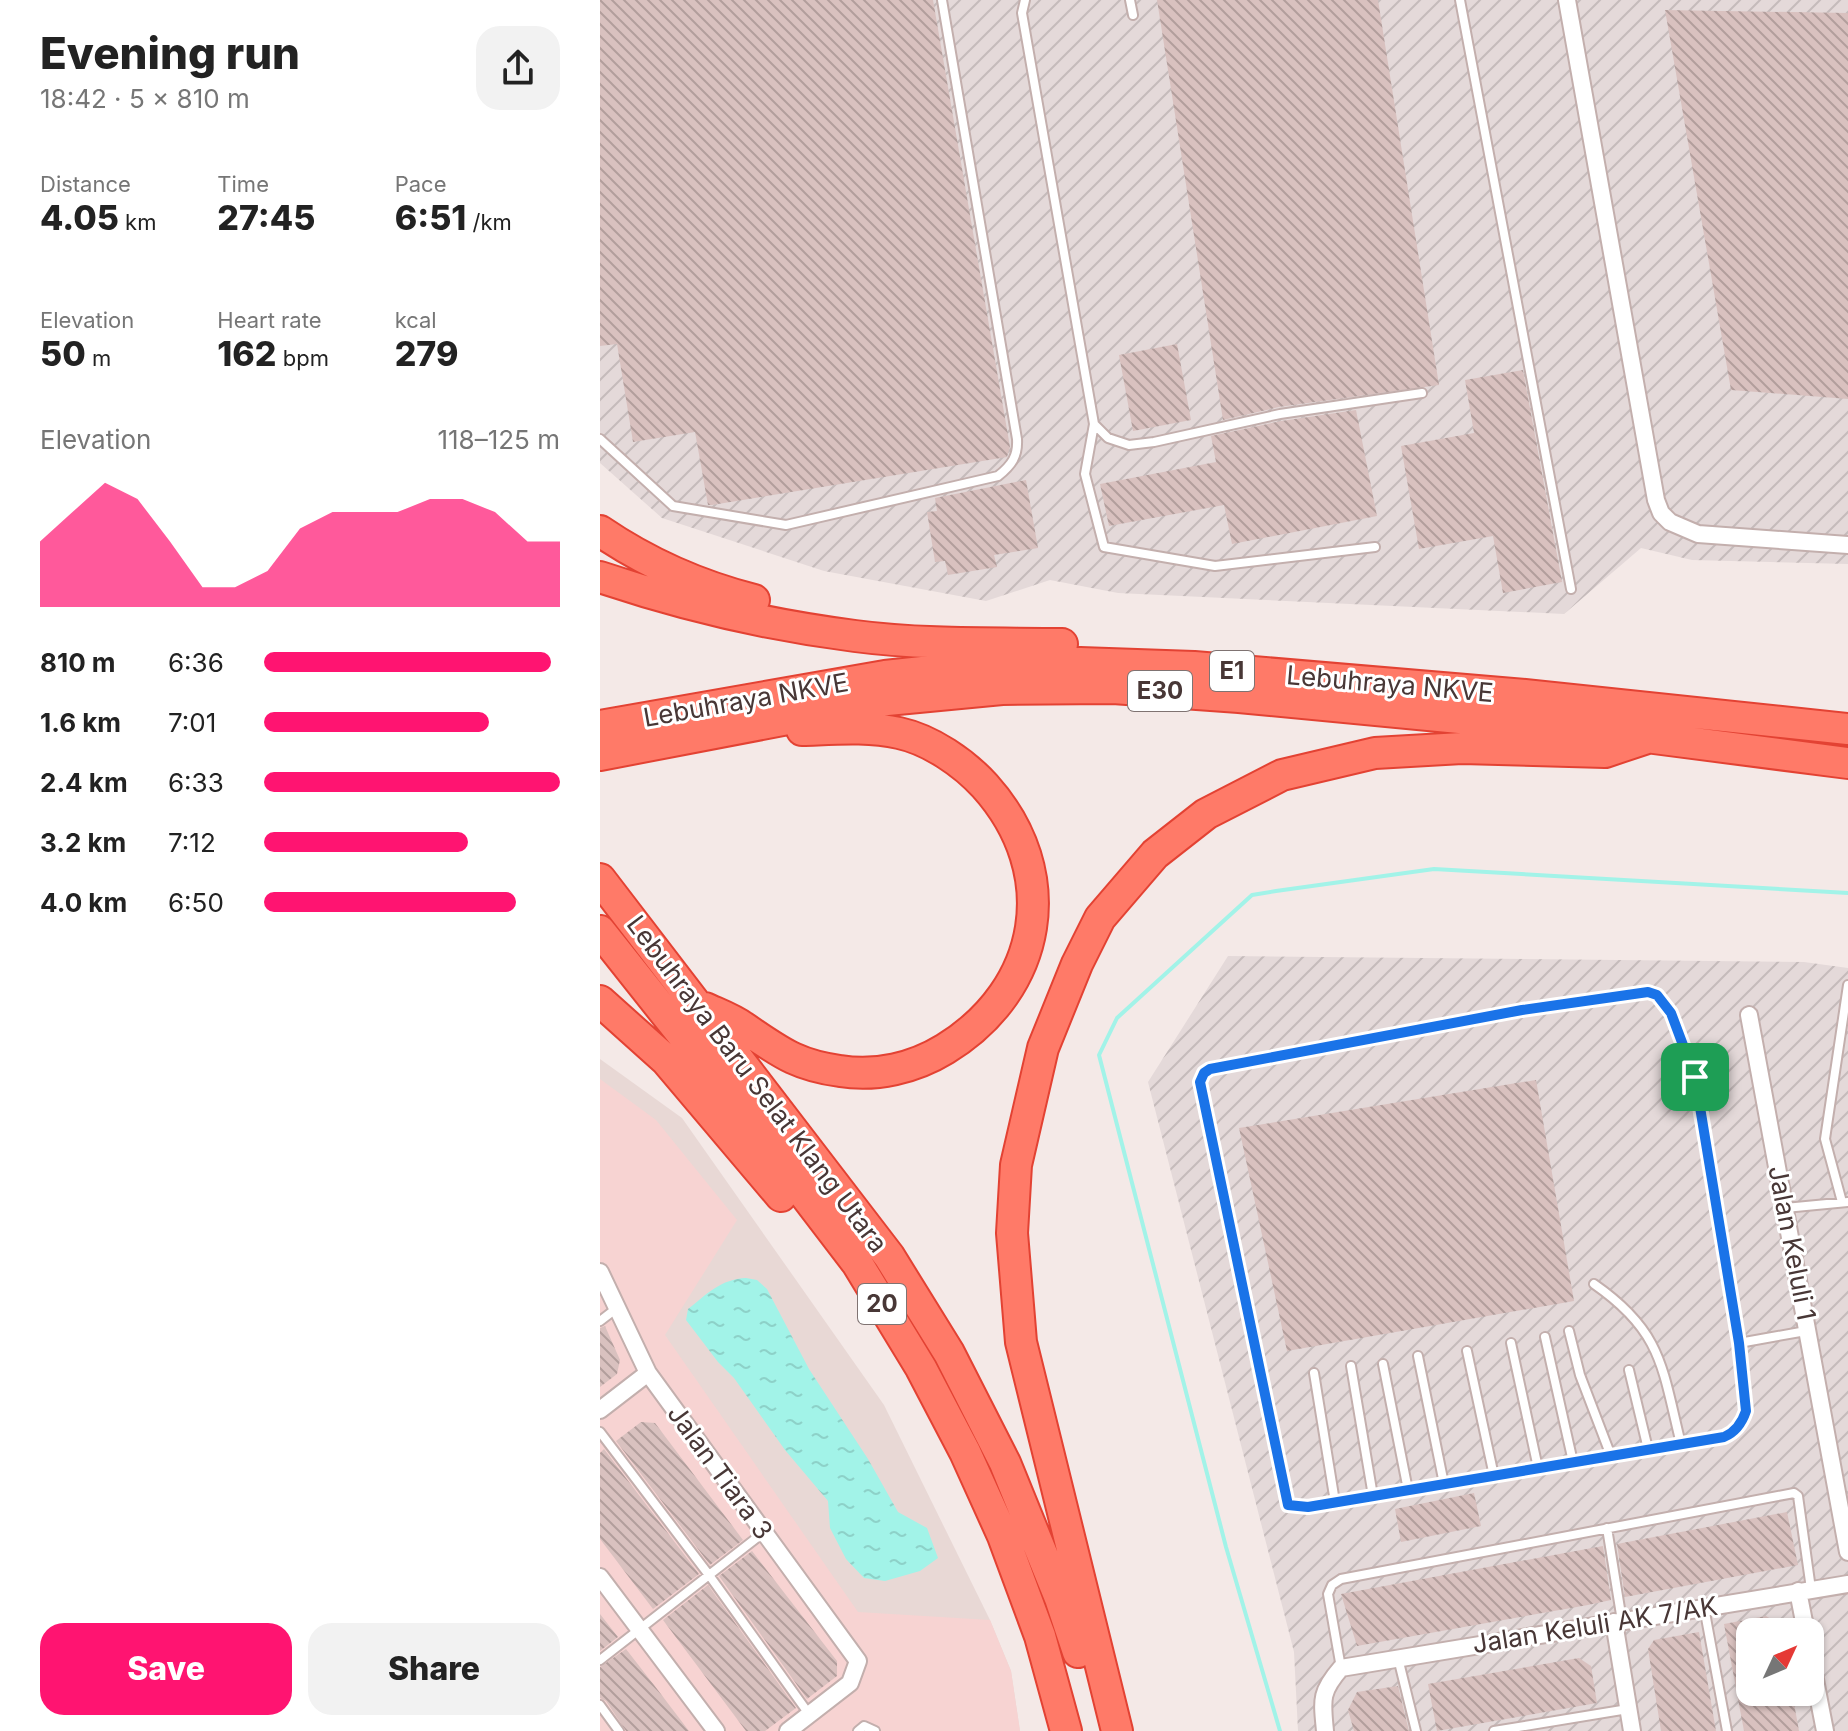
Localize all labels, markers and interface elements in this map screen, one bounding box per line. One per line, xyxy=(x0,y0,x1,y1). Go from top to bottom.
text: Evening run xyxy=(40,26,300,80)
button: share xyxy=(476,26,560,110)
text: 18:42 · 5 × 810 m xyxy=(40,83,250,114)
text: Distance xyxy=(40,171,131,197)
text: Time xyxy=(217,171,269,197)
text: Pace xyxy=(395,171,446,197)
text: 4.05 xyxy=(40,197,119,238)
text: 27:45 xyxy=(217,197,315,238)
text: 6:51 xyxy=(395,197,466,238)
text: km xyxy=(119,209,156,235)
text: /km xyxy=(466,209,512,235)
text: Elevation xyxy=(40,307,134,333)
text: Heart rate xyxy=(217,307,322,333)
text: kcal xyxy=(395,307,437,333)
text: 50 xyxy=(40,333,86,374)
text: 162 xyxy=(217,333,277,374)
text: 279 xyxy=(395,333,459,374)
text: m xyxy=(86,345,111,371)
text: bpm xyxy=(277,345,329,371)
text: Elevation xyxy=(40,424,151,455)
text: 118–125 m xyxy=(437,424,560,455)
text: 810 m xyxy=(40,647,116,678)
text: 6:36 xyxy=(168,647,224,678)
road number: E1 xyxy=(1210,651,1254,691)
street label: Lebuhraya NKVE xyxy=(1285,659,1495,708)
street label: Lebuhraya NKVE xyxy=(641,666,851,733)
road number: E30 xyxy=(1128,671,1192,711)
text: 1.6 km xyxy=(40,707,121,738)
text: 7:01 xyxy=(168,707,216,738)
text: 2.4 km xyxy=(40,767,128,798)
text: 6:33 xyxy=(168,767,224,798)
text: 3.2 km xyxy=(40,827,126,858)
text: 7:12 xyxy=(168,827,216,858)
text: 4.0 km xyxy=(40,887,127,918)
text: 6:50 xyxy=(168,887,224,918)
street label: Lebuhraya Baru Selat Klang Utara xyxy=(621,909,894,1258)
pin xyxy=(1661,1043,1729,1111)
icon: arrive xyxy=(1673,1055,1717,1099)
street label: Jalan Keluli 1 xyxy=(1762,1163,1823,1323)
road number: 20 xyxy=(858,1284,906,1324)
street label: Jalan Tiara 3 xyxy=(661,1398,780,1545)
street label: Jalan Keluli AK 7/AK xyxy=(1470,1590,1720,1659)
north arrow xyxy=(1736,1618,1824,1706)
map controls xyxy=(1736,1618,1824,1706)
button: Save xyxy=(40,1623,292,1715)
button: Share xyxy=(308,1623,560,1715)

